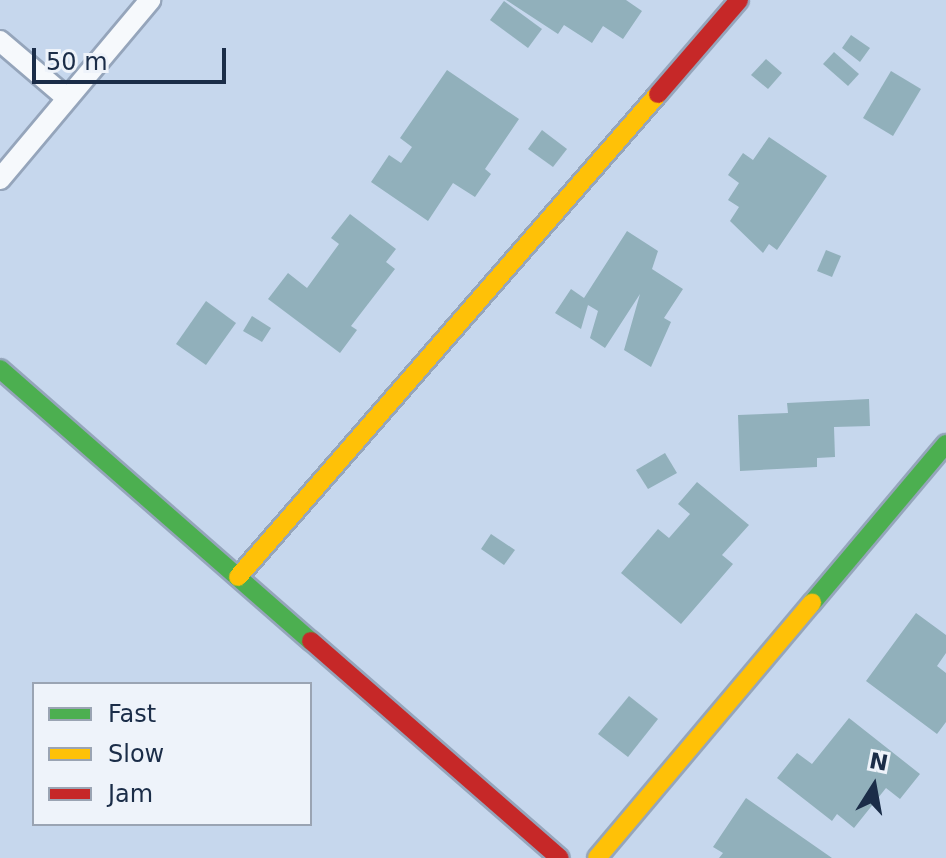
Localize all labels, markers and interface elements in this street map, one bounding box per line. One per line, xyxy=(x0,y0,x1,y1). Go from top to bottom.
scale bar xyxy=(36,32,230,82)
text: 50 m xyxy=(46,48,108,76)
legend xyxy=(32,682,312,826)
text: Fast xyxy=(108,700,156,728)
text: Slow xyxy=(108,740,164,768)
north arrow xyxy=(834,746,914,826)
text: N xyxy=(867,748,890,776)
text: Jam xyxy=(108,780,153,808)

